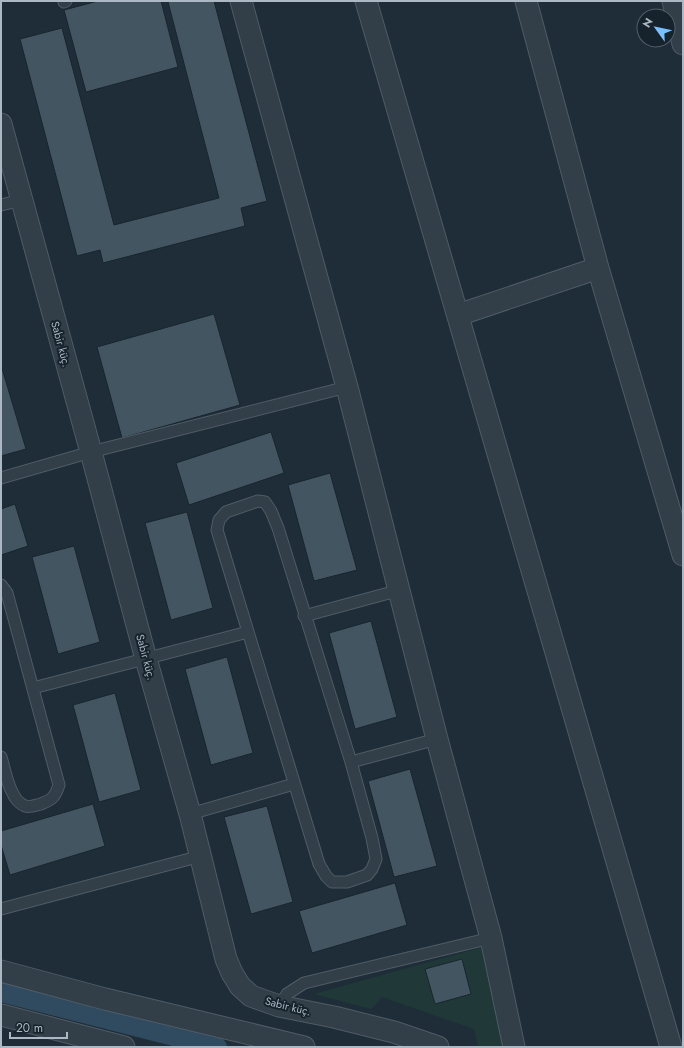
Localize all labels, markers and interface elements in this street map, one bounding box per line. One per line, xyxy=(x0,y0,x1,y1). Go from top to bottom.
north arrow xyxy=(636,8,676,48)
text: N xyxy=(639,15,657,31)
street label: Sabir küç. xyxy=(47,319,75,369)
street label: Sabir küç. xyxy=(132,632,160,682)
street label: Sabir küç. xyxy=(263,993,313,1019)
scale bar xyxy=(10,1014,67,1040)
text: 20 m xyxy=(16,1019,43,1037)

